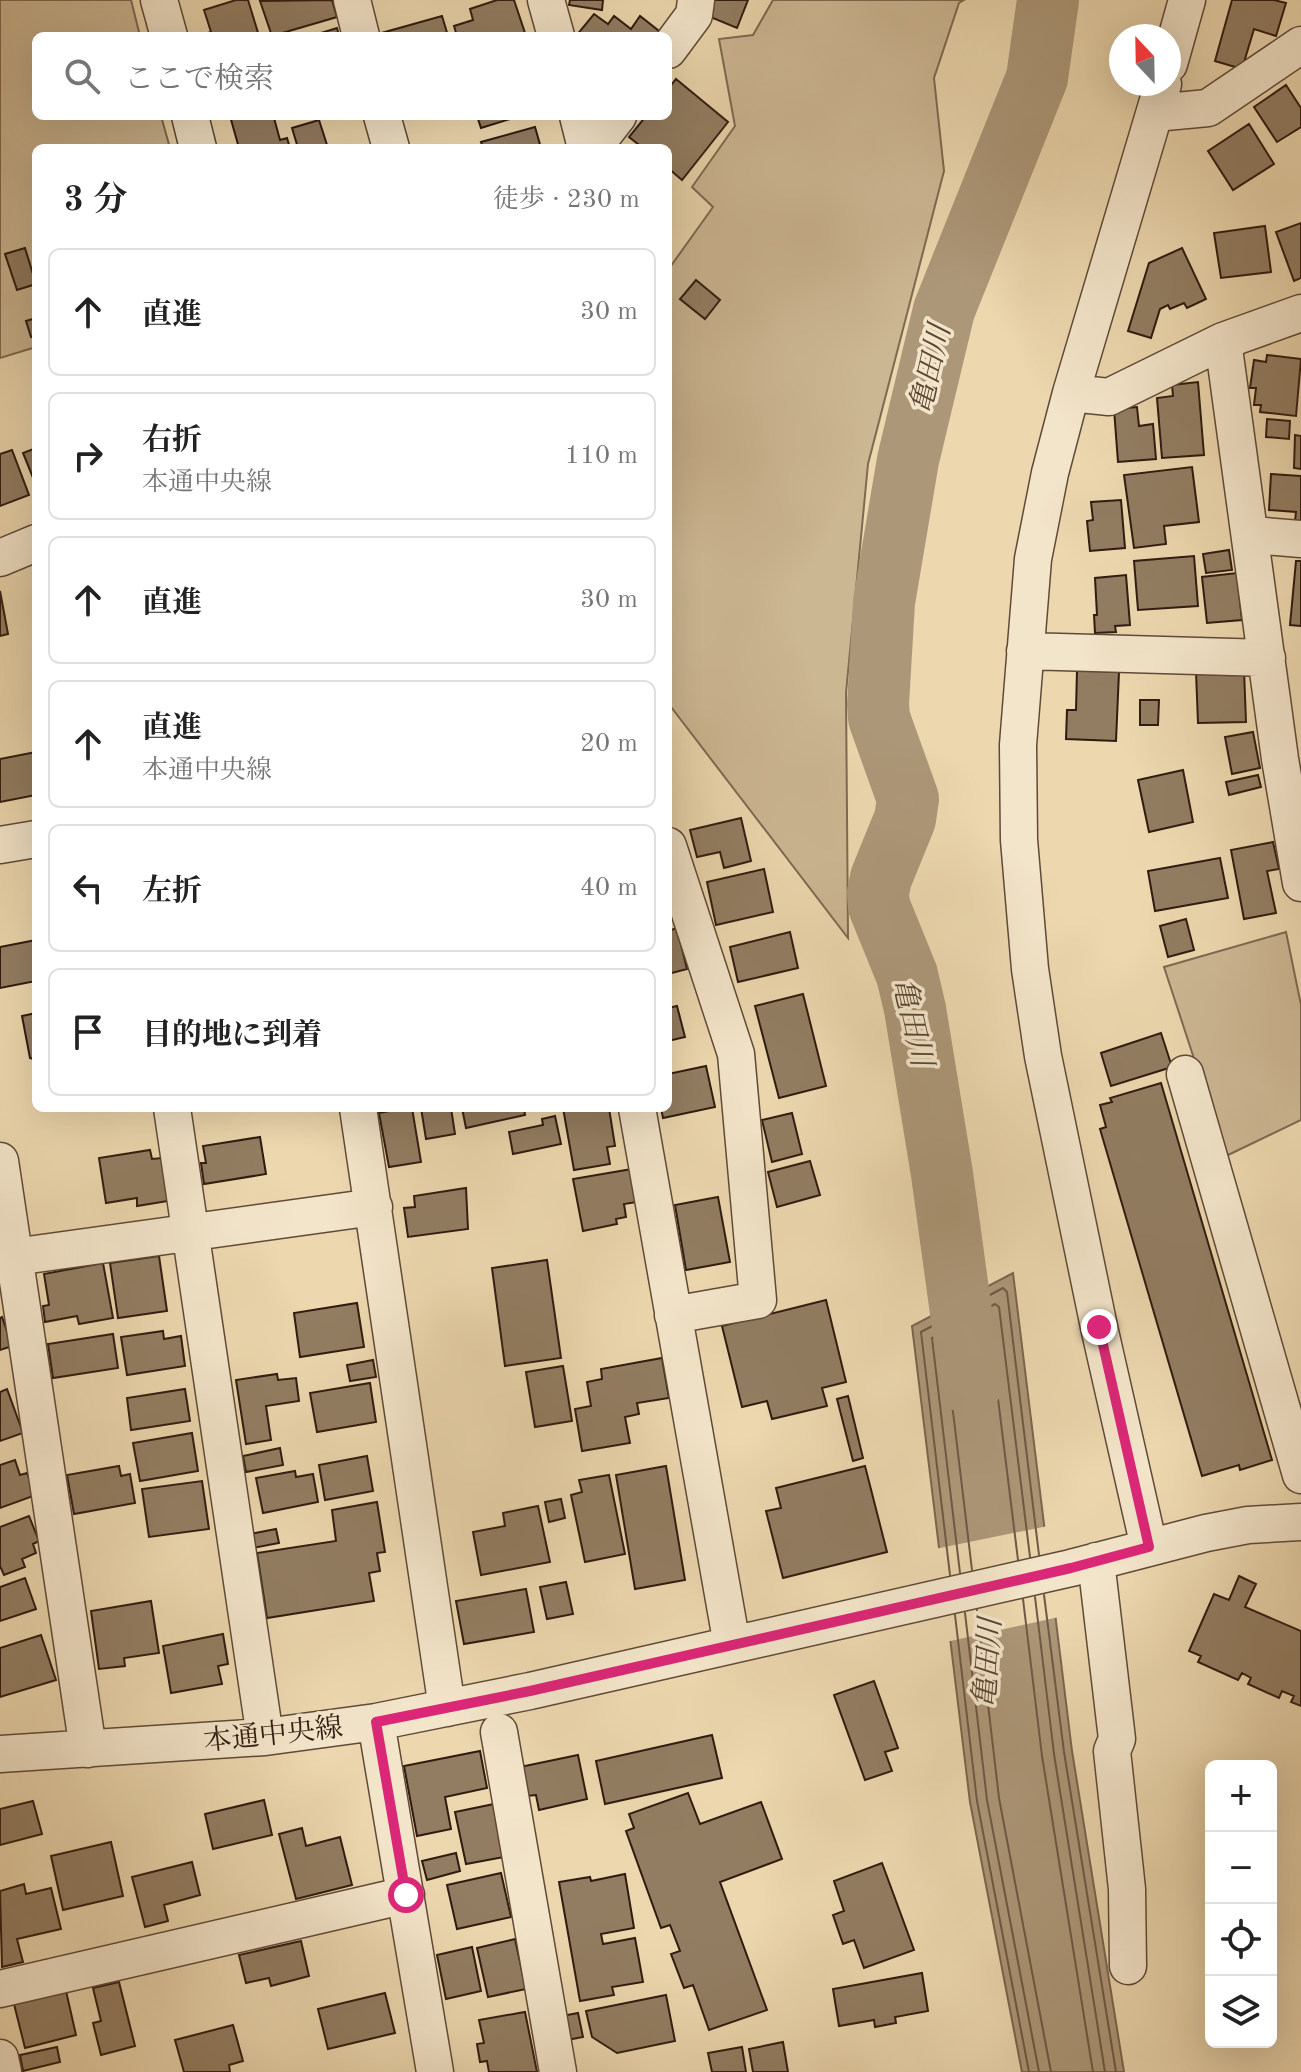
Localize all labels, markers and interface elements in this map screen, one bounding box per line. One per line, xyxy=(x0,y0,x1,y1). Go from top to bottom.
north arrow xyxy=(1109,24,1181,96)
search box xyxy=(32,32,672,120)
icon: search xyxy=(60,54,104,98)
text: ここで検索 xyxy=(124,65,274,95)
text: 3 分 xyxy=(64,184,127,218)
text: 徒歩 · 230 m xyxy=(493,187,640,213)
icon: ahead xyxy=(66,290,110,334)
text: 30 m xyxy=(580,299,638,325)
text: 直進 xyxy=(142,301,202,331)
water label: 亀田川 xyxy=(904,319,957,417)
text: 右折 xyxy=(142,426,202,456)
icon: right xyxy=(66,434,110,478)
text: 110 m xyxy=(565,443,638,469)
text: 本通中央線 xyxy=(142,470,272,496)
icon: ahead xyxy=(66,578,110,622)
text: 30 m xyxy=(580,587,638,613)
text: 直進 xyxy=(142,589,202,619)
text: 直進 xyxy=(142,714,202,744)
icon: ahead xyxy=(66,722,110,766)
text: 20 m xyxy=(580,731,638,757)
text: 本通中央線 xyxy=(142,758,272,784)
icon: left xyxy=(66,866,110,910)
text: 40 m xyxy=(580,875,638,901)
text: 左折 xyxy=(142,877,202,907)
water label: 亀田川 xyxy=(886,975,939,1073)
icon: arrive xyxy=(66,1010,110,1054)
text: 目的地に到着 xyxy=(142,1021,322,1051)
route end xyxy=(1081,1309,1117,1345)
water label: 亀田川 xyxy=(968,1614,1007,1709)
street label: 本通中央線 xyxy=(202,1712,344,1757)
map controls xyxy=(1205,1760,1277,2048)
button: + xyxy=(1205,1760,1277,1832)
button: − xyxy=(1205,1832,1277,1904)
route start xyxy=(388,1877,424,1913)
button: locate xyxy=(1205,1904,1277,1976)
button: layers xyxy=(1205,1976,1277,2048)

